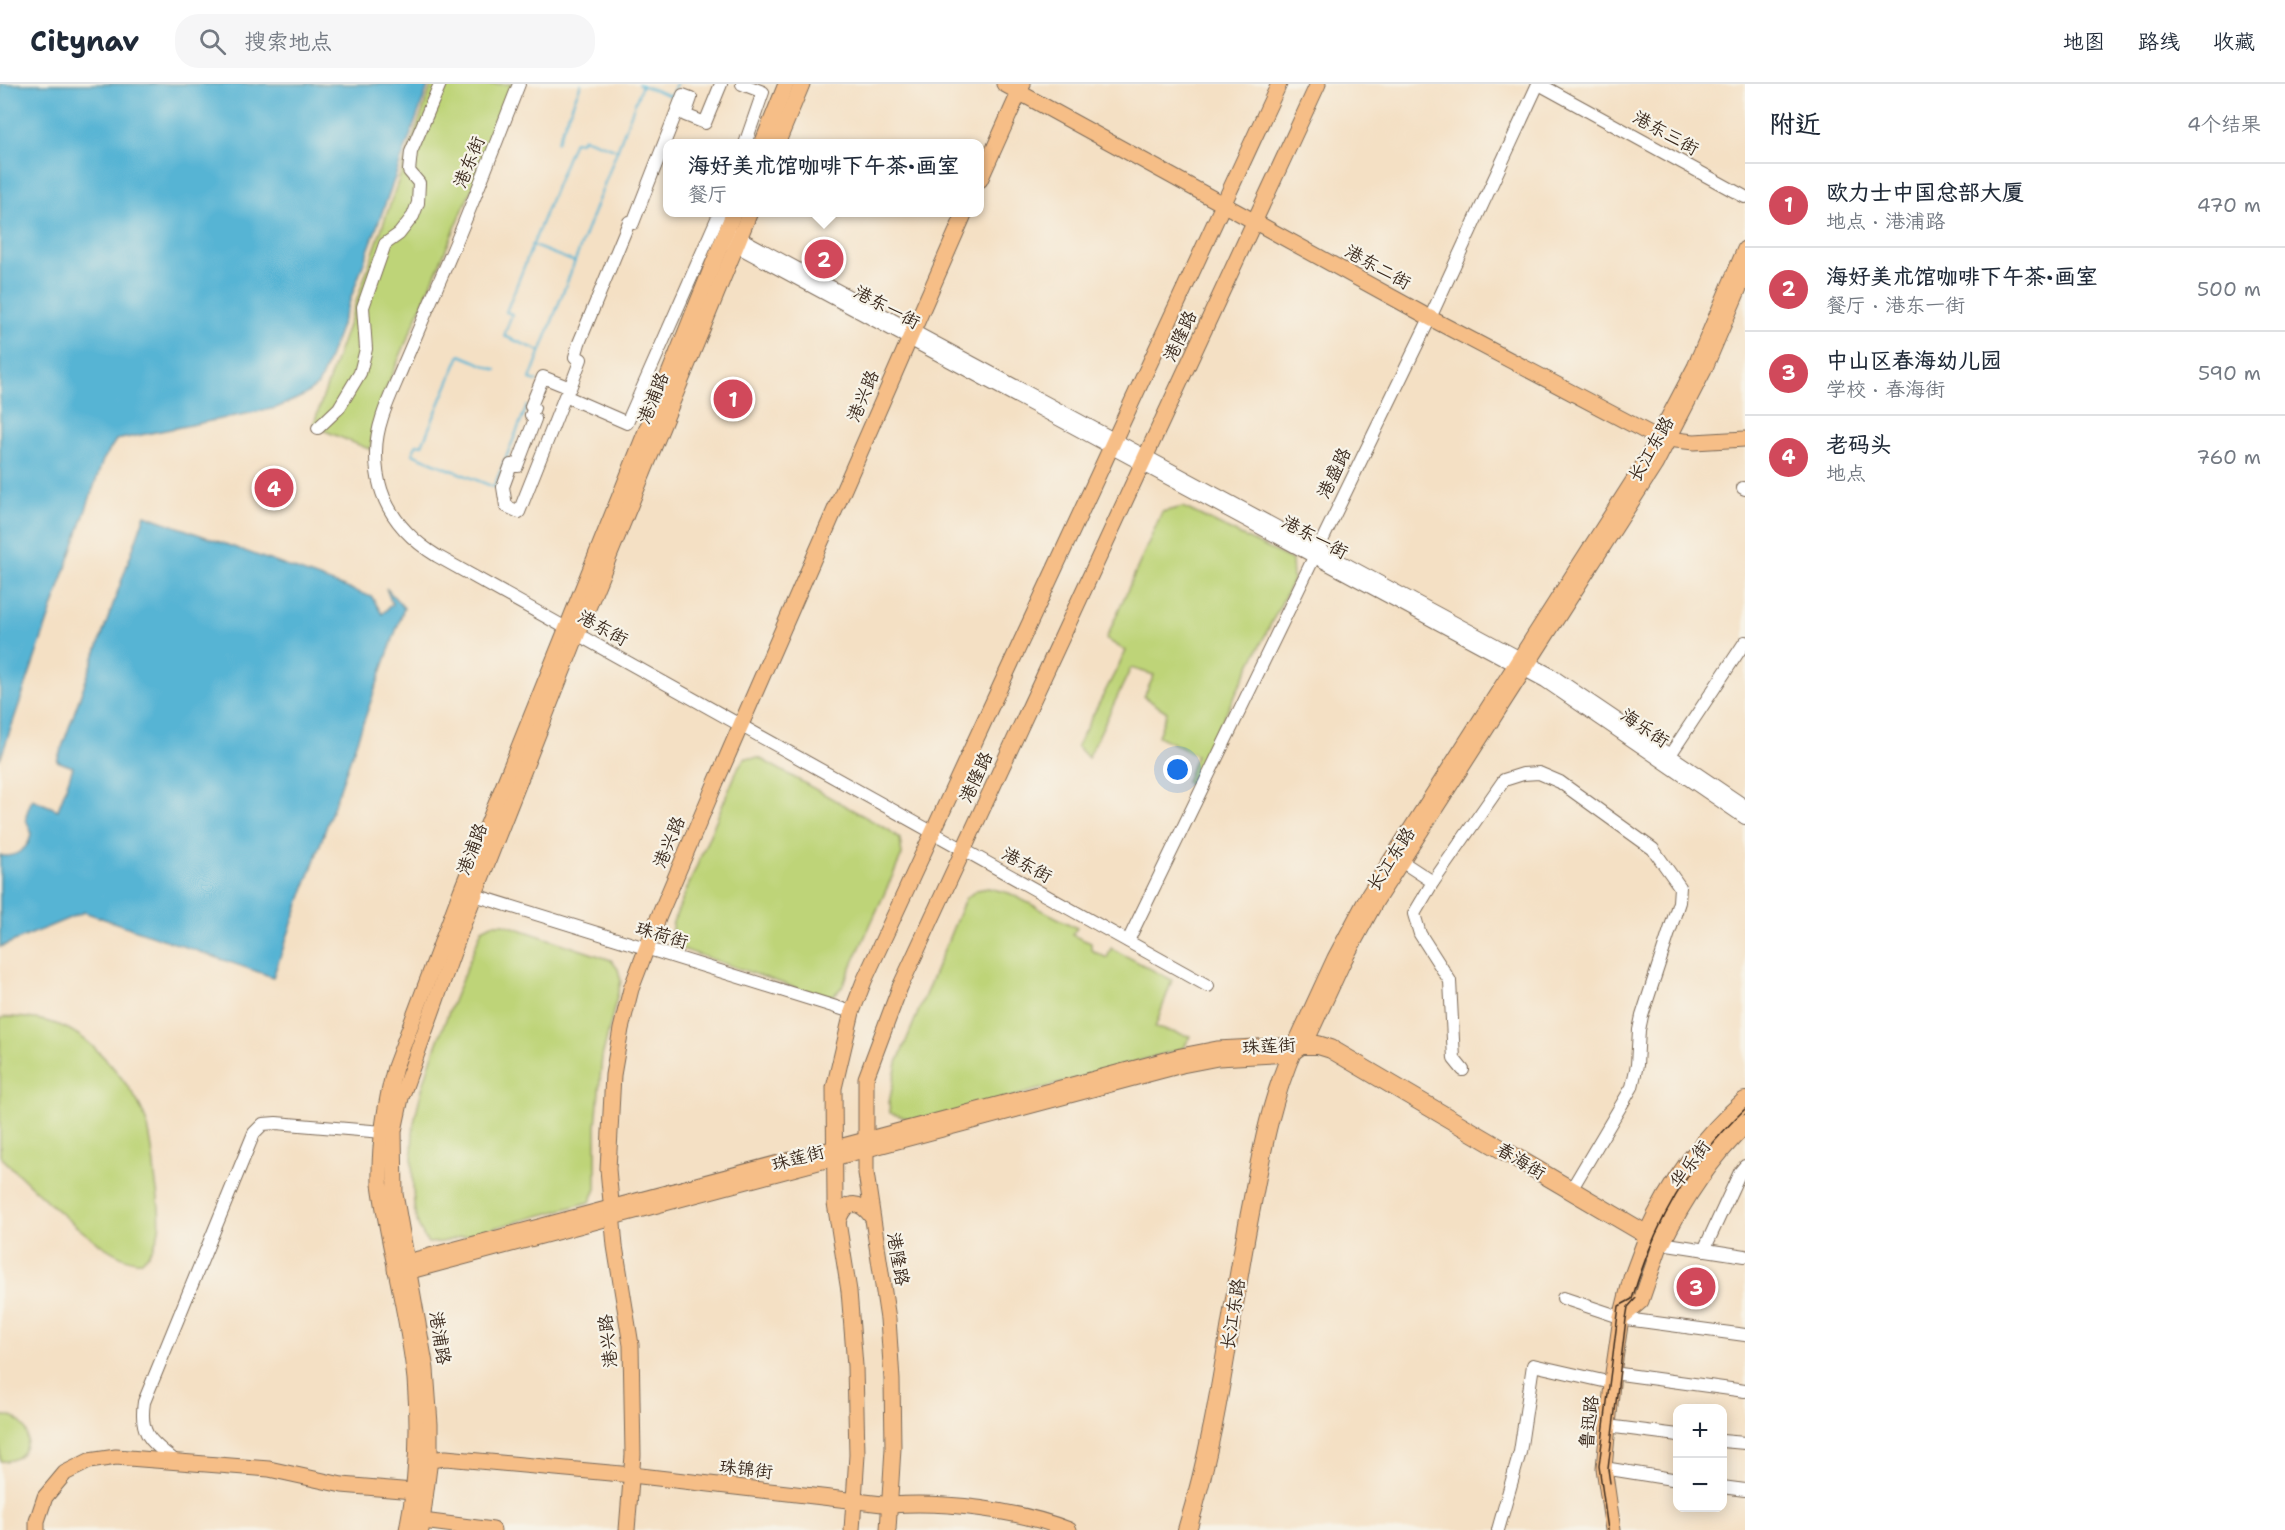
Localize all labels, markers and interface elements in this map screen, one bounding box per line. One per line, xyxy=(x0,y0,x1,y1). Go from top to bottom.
search box xyxy=(175,14,595,68)
text: Citynav xyxy=(30,22,139,60)
icon: search xyxy=(196,25,229,58)
text: 搜索地点 xyxy=(244,27,332,56)
text: 地图 xyxy=(2063,28,2105,56)
text: 路线 xyxy=(2138,28,2180,56)
text: 收藏 xyxy=(2213,28,2255,56)
street label: 港东三街 xyxy=(1629,105,1703,161)
text: 附近 xyxy=(1769,106,1821,141)
text: 4个结果 xyxy=(2187,111,2261,137)
street label: 港东街 xyxy=(448,132,490,192)
popup xyxy=(663,139,984,217)
text: 海好美术馆咖啡下午茶·画室 xyxy=(688,151,959,180)
text: 欧力士中国总部大厦 xyxy=(1826,178,2024,207)
text: 餐厅 xyxy=(688,181,728,207)
text: 1 xyxy=(1784,192,1793,218)
text: 470 m xyxy=(2197,192,2261,218)
text: 地点 · 港浦路 xyxy=(1826,208,1945,234)
pin: 2 xyxy=(804,236,844,282)
street label: 港东二街 xyxy=(1341,239,1415,295)
text: 海好美术馆咖啡下午茶·画室 xyxy=(1826,262,2098,291)
text: 2 xyxy=(1782,276,1796,302)
text: 500 m xyxy=(2197,276,2261,302)
street label: 港东一街 xyxy=(850,280,924,334)
text: 餐厅 · 港东一街 xyxy=(1826,292,1965,318)
street label: 港隆路 xyxy=(1158,306,1202,366)
text: 中山区春海幼儿园 xyxy=(1826,346,2002,375)
text: 3 xyxy=(1782,360,1796,386)
text: 590 m xyxy=(2198,360,2261,386)
street label: 港兴路 xyxy=(841,366,885,426)
street label: 港浦路 xyxy=(632,368,674,428)
pin: 1 xyxy=(714,376,752,422)
text: 学校 · 春海街 xyxy=(1826,376,1945,402)
street label: 长江东路 xyxy=(1623,412,1679,486)
text: 老码头 xyxy=(1826,430,1892,459)
street label: 港盛路 xyxy=(1311,443,1357,503)
text: 4 xyxy=(1782,444,1796,470)
text: 760 m xyxy=(2196,444,2261,470)
text: 地点 xyxy=(1826,460,1866,486)
pin: 4 xyxy=(254,466,294,510)
street label: 港东一街 xyxy=(1278,510,1352,564)
street label: 港东街 xyxy=(574,604,632,652)
street label: 海乐街 xyxy=(1616,703,1674,753)
street label: 港隆路 xyxy=(954,747,998,807)
your location xyxy=(1163,755,1192,784)
street label: 港兴路 xyxy=(647,812,691,872)
street label: 港浦路 xyxy=(451,819,493,879)
street label: 长江东路 xyxy=(1361,822,1421,896)
street label: 港东街 xyxy=(998,841,1056,889)
street label: 珠荷街 xyxy=(633,916,691,954)
street label: 珠莲街 xyxy=(1241,1033,1297,1059)
street label: 华乐街 xyxy=(1664,1135,1716,1193)
street label: 春海街 xyxy=(1492,1137,1550,1185)
street label: 珠莲街 xyxy=(769,1139,827,1177)
street label: 港隆路 xyxy=(881,1230,915,1288)
pin: 3 xyxy=(1676,1264,1716,1310)
street label: 长江东路 xyxy=(1216,1277,1250,1351)
street label: 港浦路 xyxy=(424,1309,456,1367)
street label: 港兴路 xyxy=(593,1313,623,1369)
street label: 鲁迅路 xyxy=(1574,1394,1604,1450)
map controls xyxy=(1673,1404,1727,1512)
button: + xyxy=(1673,1404,1727,1458)
street label: 珠锦街 xyxy=(718,1454,774,1484)
button: − xyxy=(1673,1458,1727,1512)

